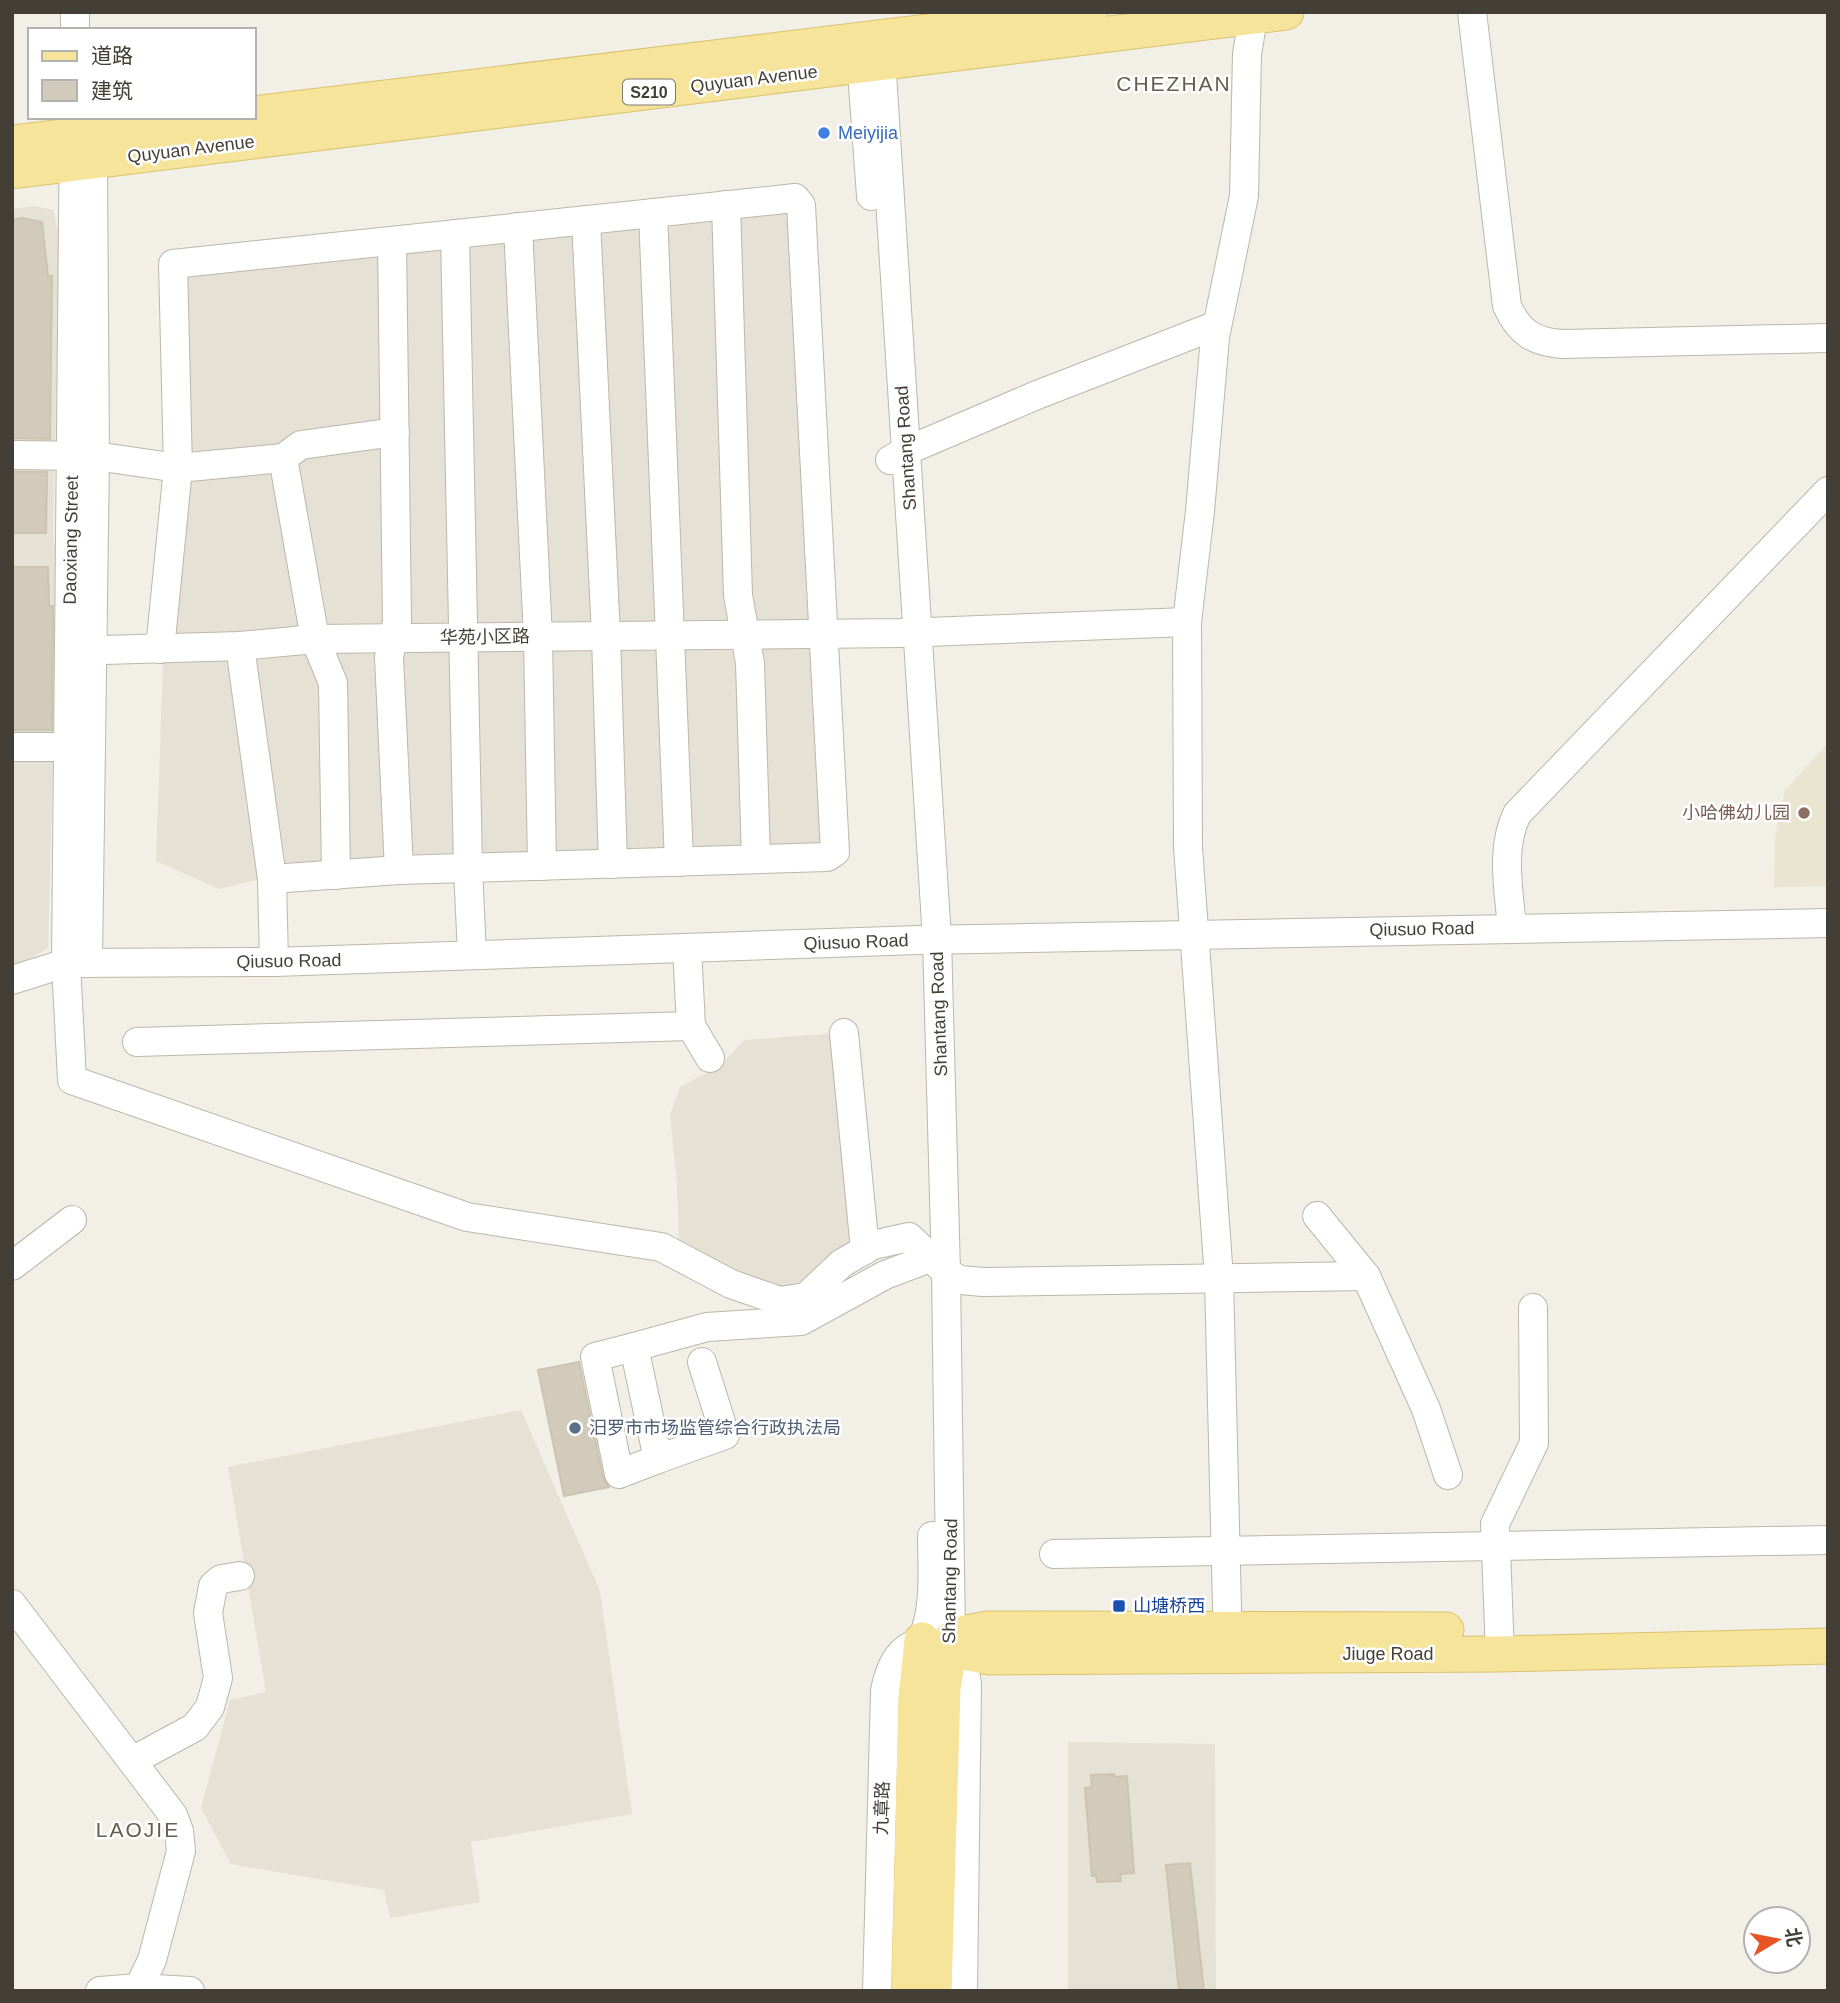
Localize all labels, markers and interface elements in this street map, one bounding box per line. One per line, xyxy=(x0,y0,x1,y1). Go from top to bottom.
legend xyxy=(28,28,256,119)
text: 道路 xyxy=(91,44,133,67)
street label: Quyuan Avenue xyxy=(689,61,819,97)
district label: CHEZHAN xyxy=(1116,72,1232,95)
text: 建筑 xyxy=(91,79,133,102)
road number: S210 xyxy=(623,80,675,104)
place label: Meiyijia xyxy=(838,123,899,143)
marker: Meiyijia xyxy=(816,125,832,141)
street label: Quyuan Avenue xyxy=(126,131,256,167)
street label: Shantang Road xyxy=(892,385,920,511)
street label: Daoxiang Street xyxy=(60,475,82,605)
street label: 华苑小区路 xyxy=(440,626,530,648)
place label: 小哈佛幼儿园 xyxy=(1682,803,1790,823)
marker: 小哈佛幼儿园 xyxy=(1796,805,1812,821)
street label: Qiusuo Road xyxy=(1369,918,1475,940)
street label: Qiusuo Road xyxy=(803,930,909,954)
street label: Qiusuo Road xyxy=(236,950,342,972)
street label: Shantang Road xyxy=(927,951,951,1077)
place label: 汨罗市市场监管综合行政执法局 xyxy=(589,1418,841,1438)
marker: 汨罗市市场监管综合行政执法局 xyxy=(567,1420,583,1436)
street label: Shantang Road xyxy=(939,1518,961,1644)
place label: 山塘桥西 xyxy=(1133,1596,1205,1616)
marker: 山塘桥西 xyxy=(1111,1598,1127,1614)
street label: Jiuge Road xyxy=(1342,1644,1434,1664)
street label: 九章路 xyxy=(871,1781,893,1835)
district label: LAOJIE xyxy=(96,1818,180,1841)
north arrow xyxy=(1742,1905,1812,1975)
text: 北 xyxy=(1781,1926,1805,1948)

